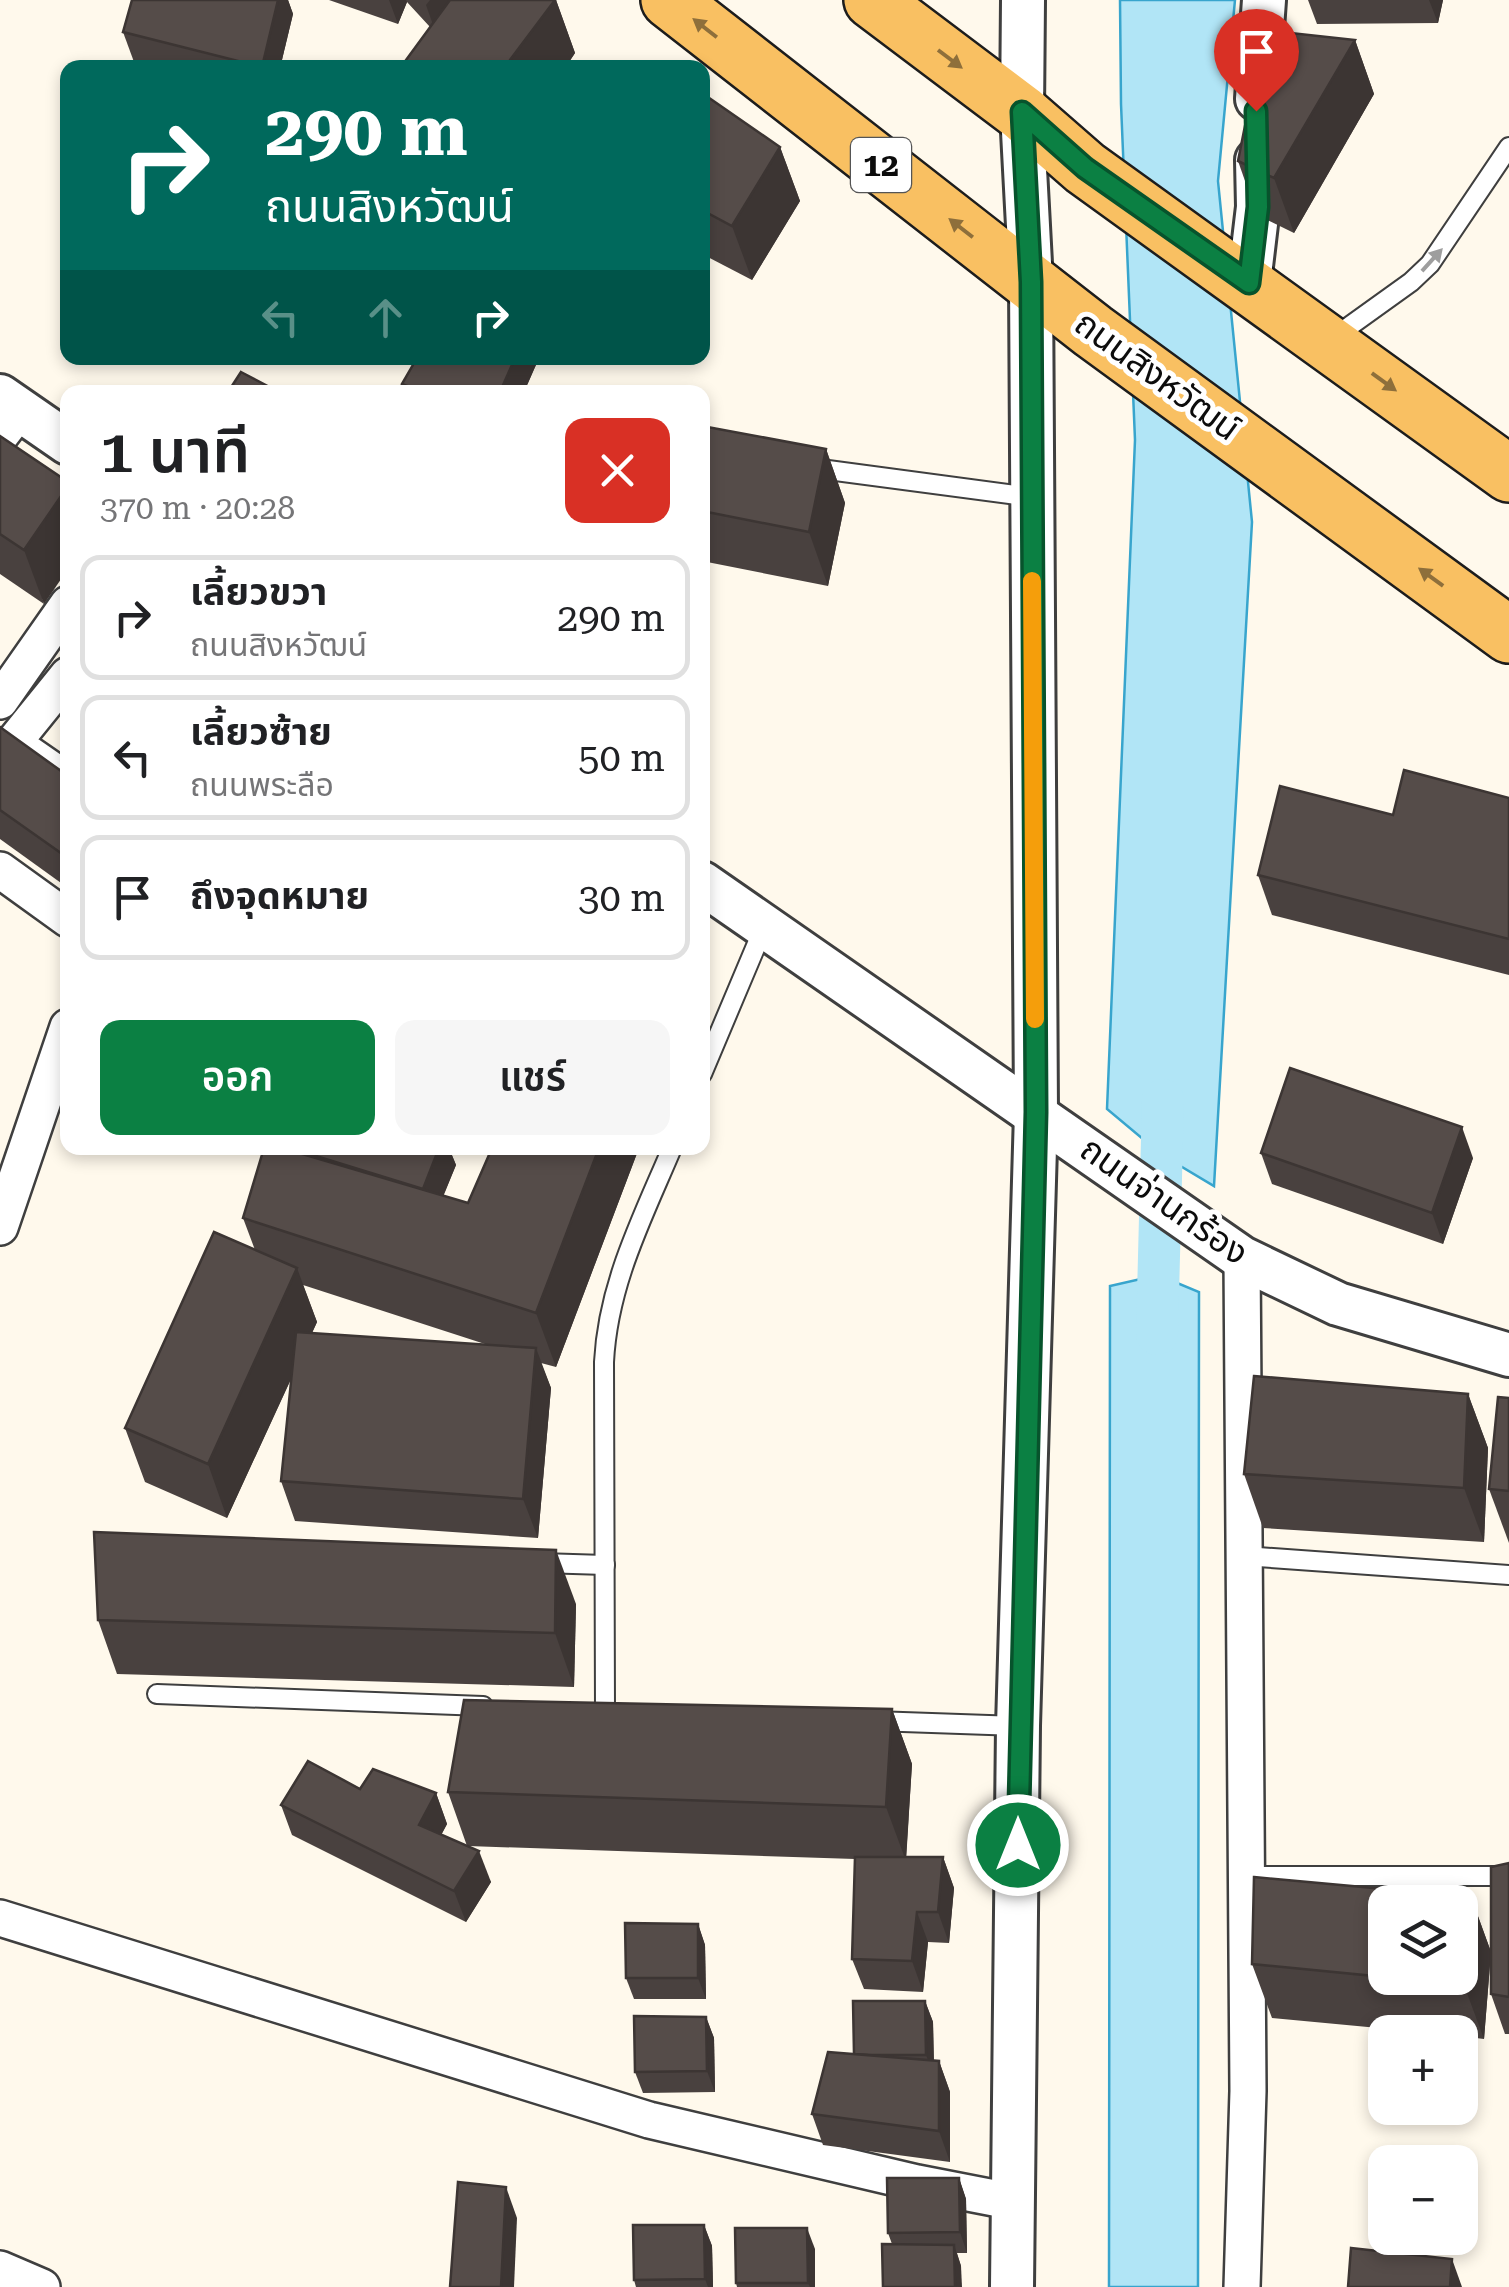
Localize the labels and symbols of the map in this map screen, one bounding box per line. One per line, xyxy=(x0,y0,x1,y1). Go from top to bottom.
pin xyxy=(1214,9,1299,112)
one-way arrow xyxy=(692,18,718,39)
one-way arrow xyxy=(937,48,963,68)
road number: 12 xyxy=(851,138,911,192)
one-way arrow xyxy=(948,218,974,238)
one-way arrow xyxy=(1421,248,1443,273)
street label: ถนนสิงหวัฒน์ xyxy=(1067,303,1247,449)
one-way arrow xyxy=(1371,372,1397,391)
one-way arrow xyxy=(1417,567,1444,587)
street label: ถนนจ่านกร้อง xyxy=(1072,1128,1256,1274)
position arrow xyxy=(966,1793,1070,1897)

